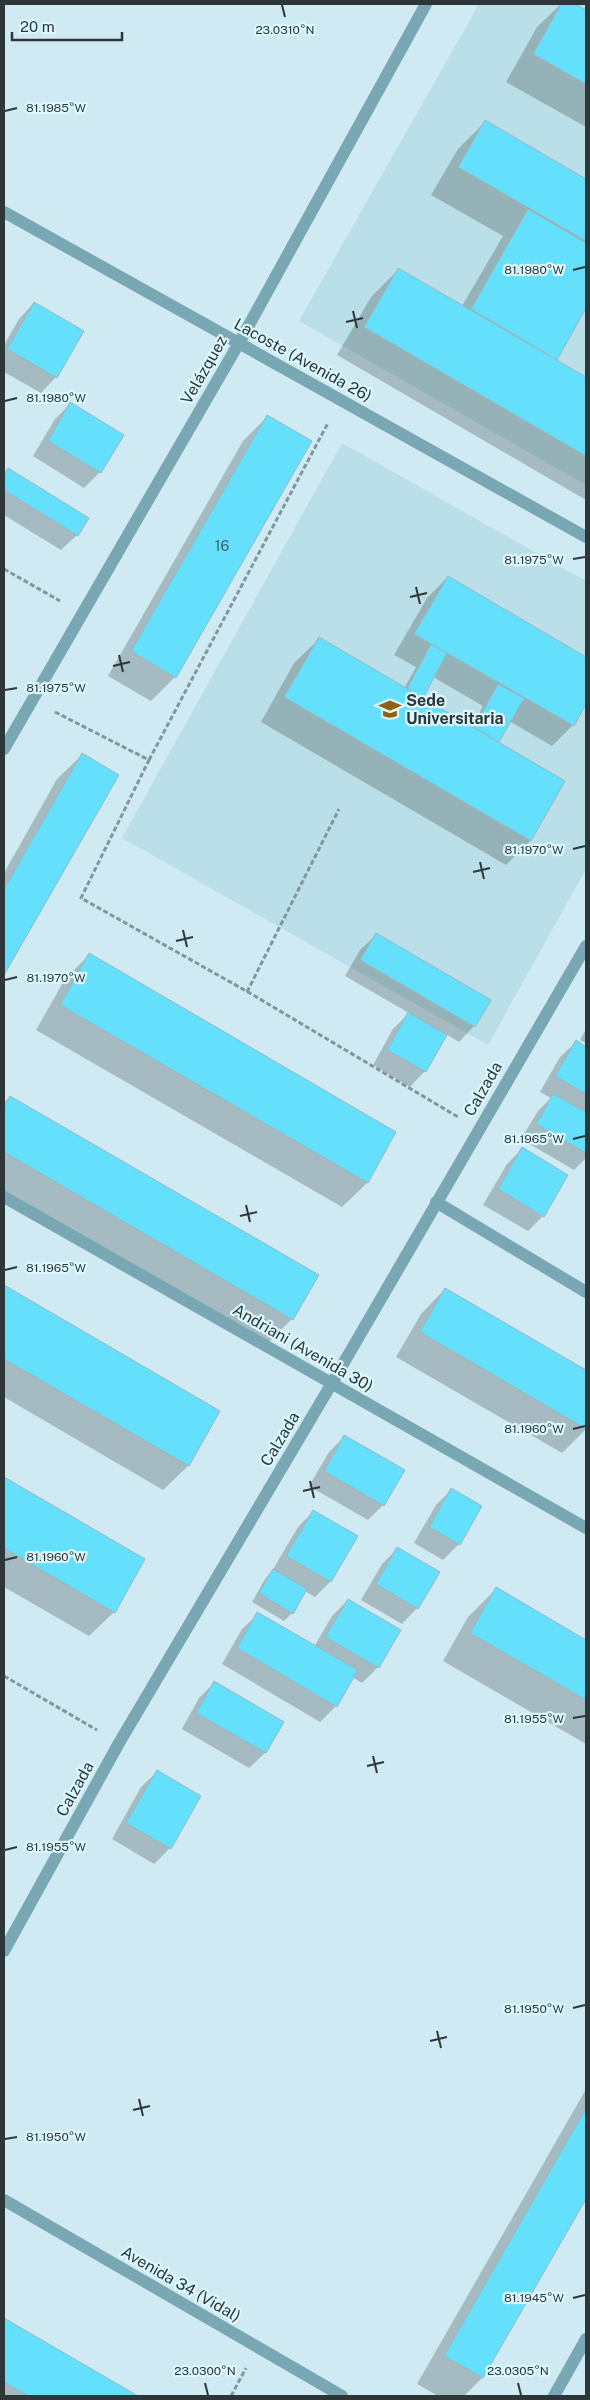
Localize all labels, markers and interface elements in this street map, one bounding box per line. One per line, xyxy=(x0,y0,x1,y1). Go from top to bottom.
scale bar xyxy=(12,10,122,42)
text: 20 m xyxy=(20,18,55,35)
text: 23.0310°N xyxy=(255,23,315,37)
text: 81.1985°W xyxy=(26,101,87,115)
text: 81.1980°W xyxy=(504,263,564,277)
street label: Lacoste (Avenida 26) xyxy=(231,314,375,406)
street label: Velázquez xyxy=(177,332,231,408)
text: 81.1980°W xyxy=(26,391,86,405)
house number: 16 xyxy=(215,538,229,554)
text: 81.1975°W xyxy=(504,553,564,567)
text: 81.1975°W xyxy=(26,681,86,695)
place label: Sede Universitaria xyxy=(406,691,504,728)
school or university icon: Sede Universitaria xyxy=(377,696,403,722)
text: 81.1970°W xyxy=(505,843,564,857)
text: 81.1970°W xyxy=(27,971,86,985)
street label: Calzada xyxy=(460,1058,506,1120)
text: 81.1965°W xyxy=(504,1132,564,1146)
text: 81.1965°W xyxy=(26,1261,86,1275)
street label: Andriani (Avenida 30) xyxy=(229,1300,377,1396)
street label: Calzada xyxy=(256,1409,304,1469)
text: 81.1960°W xyxy=(504,1422,564,1436)
text: 81.1960°W xyxy=(26,1550,86,1564)
text: 81.1955°W xyxy=(504,1712,565,1726)
street label: Calzada xyxy=(52,1758,98,1820)
text: 81.1955°W xyxy=(26,1840,87,1854)
text: 81.1950°W xyxy=(504,2002,564,2016)
text: 81.1950°W xyxy=(26,2130,86,2144)
street label: Avenida 34 (Vidal) xyxy=(118,2242,244,2326)
text: 81.1945°W xyxy=(504,2291,564,2305)
text: 23.0300°N xyxy=(174,2364,236,2378)
text: 23.0305°N xyxy=(487,2364,549,2378)

